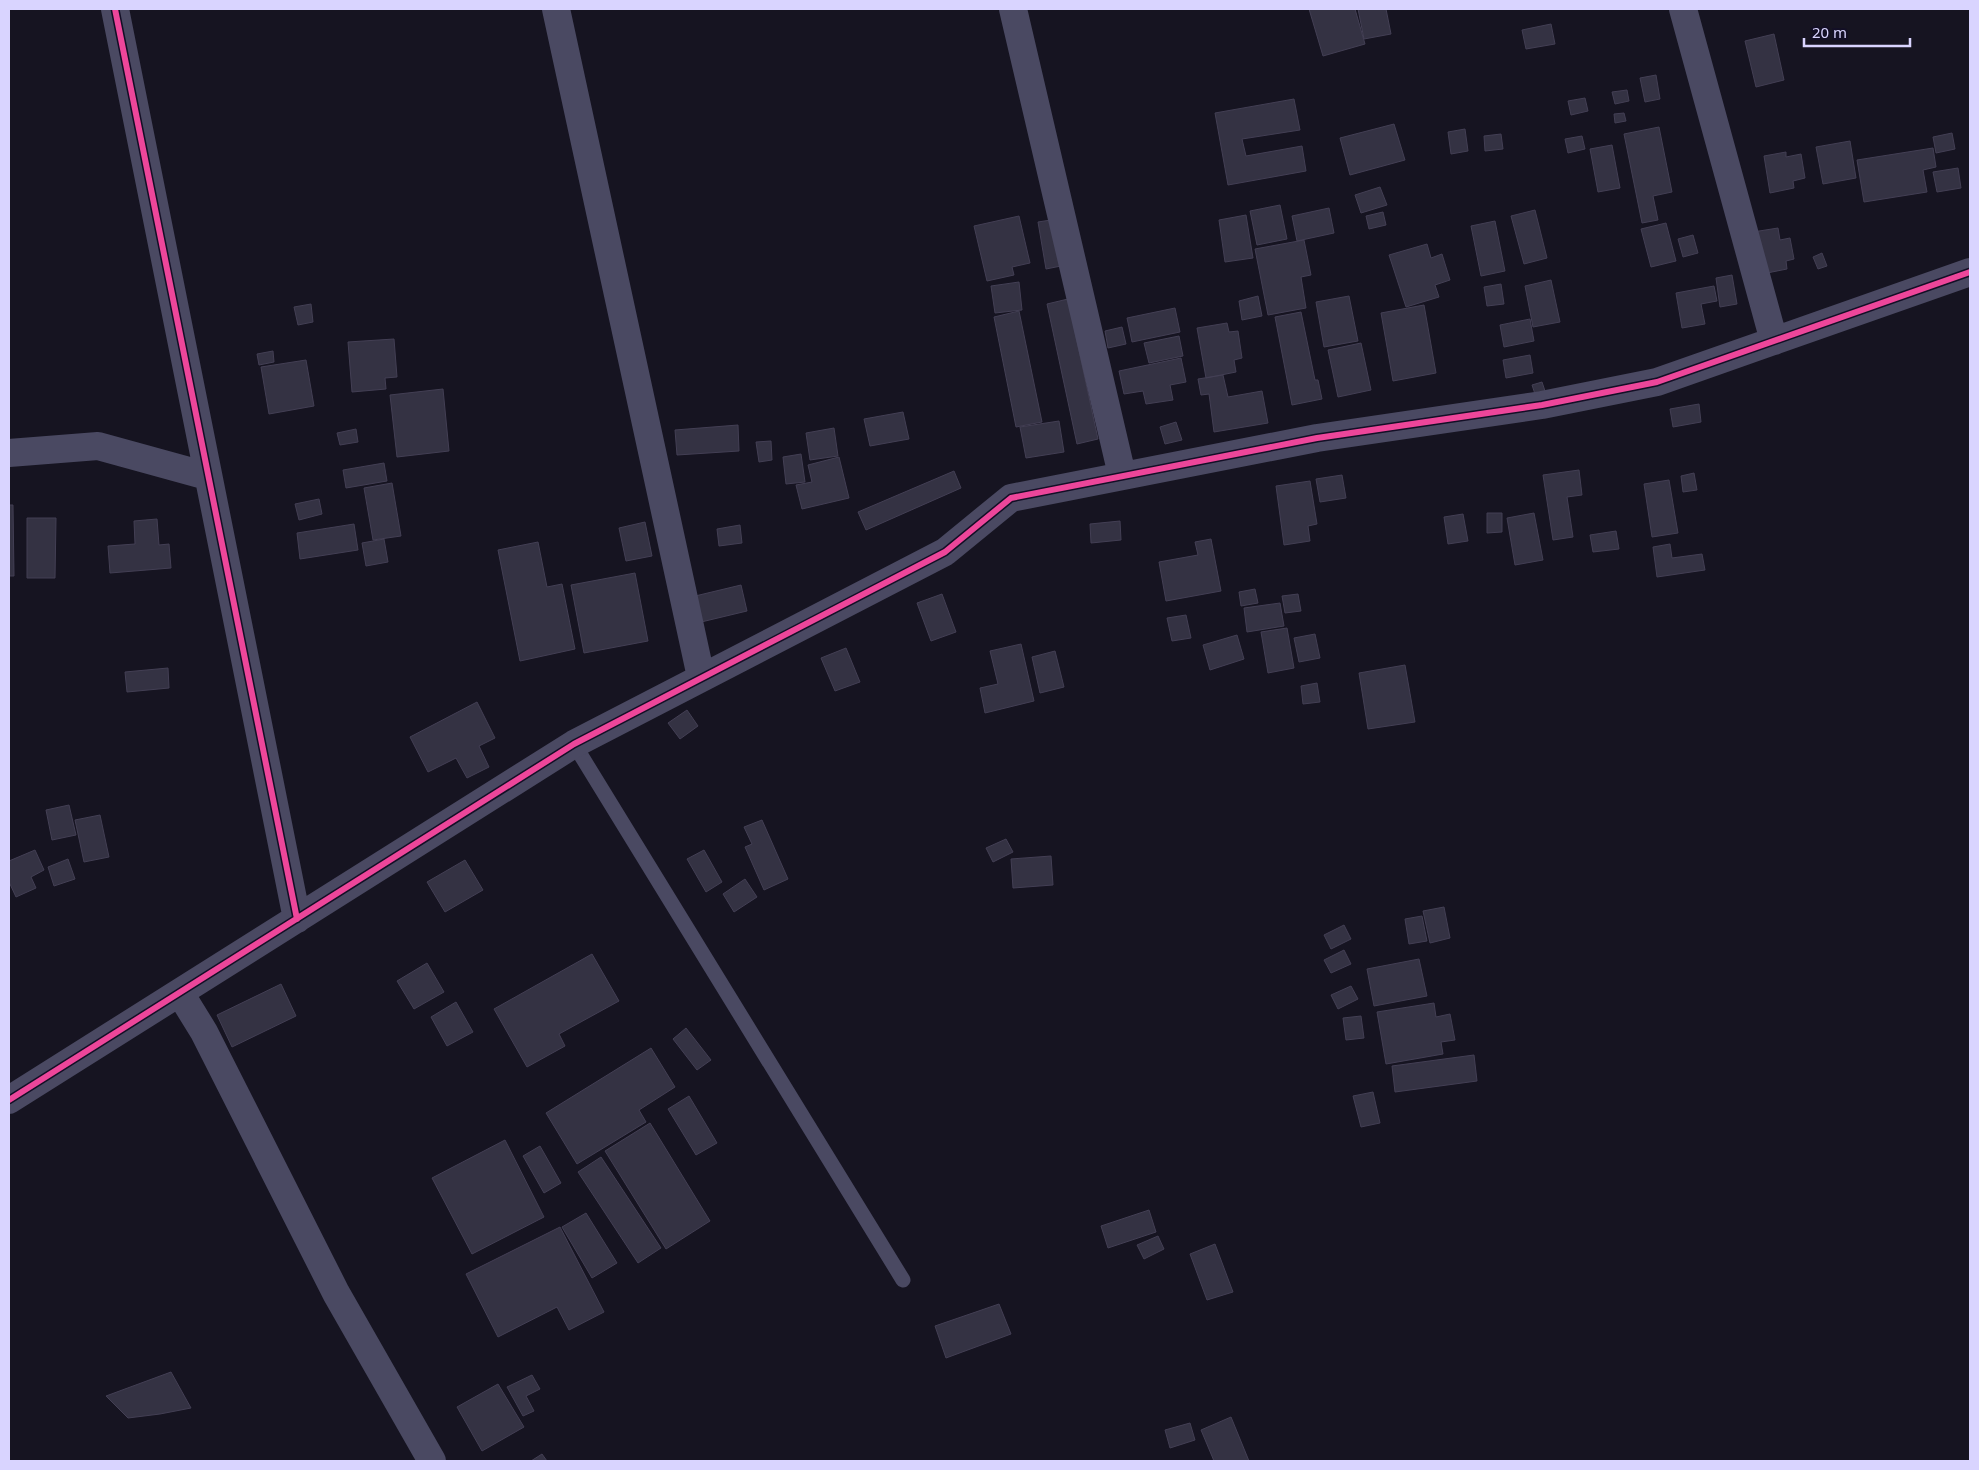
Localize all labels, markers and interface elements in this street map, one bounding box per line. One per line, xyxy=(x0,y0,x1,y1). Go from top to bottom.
scale bar xyxy=(1804,15,1910,47)
text: 20 m xyxy=(1812,22,1847,42)

